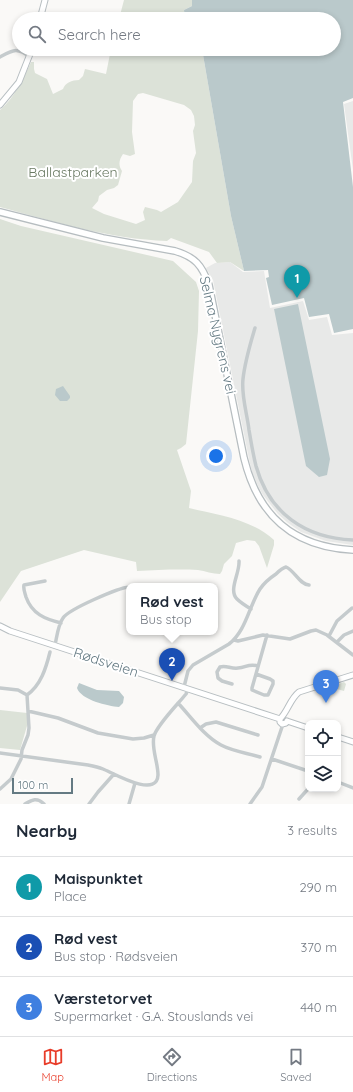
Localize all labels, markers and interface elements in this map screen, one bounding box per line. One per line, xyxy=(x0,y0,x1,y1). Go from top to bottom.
search box xyxy=(12,12,341,56)
icon: search xyxy=(26,23,48,45)
text: Search here xyxy=(58,25,141,44)
park label: Ballastparken xyxy=(28,163,118,181)
pin: 1 xyxy=(284,265,310,298)
street label: Selma Nygrens vei xyxy=(196,274,240,396)
your location xyxy=(206,446,226,466)
popup xyxy=(126,583,218,635)
text: Rød vest xyxy=(140,592,204,611)
text: Bus stop xyxy=(140,611,192,627)
street label: Rødsveien xyxy=(71,643,141,681)
pin: 2 xyxy=(159,648,185,681)
pin: 3 xyxy=(313,670,339,703)
map controls xyxy=(305,720,341,792)
button: locate xyxy=(305,720,341,756)
button: layers xyxy=(305,756,341,792)
scale bar xyxy=(12,776,73,795)
text: 100 m xyxy=(18,778,48,792)
text: Nearby xyxy=(16,820,77,841)
text: 3 results xyxy=(287,822,337,838)
text: Maispunktet xyxy=(54,869,143,888)
text: 1 xyxy=(26,879,32,895)
text: 290 m xyxy=(299,879,337,895)
text: Place xyxy=(54,888,87,904)
text: Rød vest xyxy=(54,929,118,948)
text: 2 xyxy=(25,939,33,955)
text: 370 m xyxy=(300,939,337,955)
text: Bus stop · Rødsveien xyxy=(54,948,178,964)
text: Værstetorvet xyxy=(54,989,153,1008)
text: 3 xyxy=(26,999,32,1015)
text: 440 m xyxy=(300,999,337,1015)
text: Supermarket · G.A. Stouslands vei xyxy=(54,1008,253,1024)
tab: Map xyxy=(41,1046,64,1084)
tab: Directions xyxy=(147,1046,197,1084)
tab: Saved xyxy=(280,1046,312,1084)

